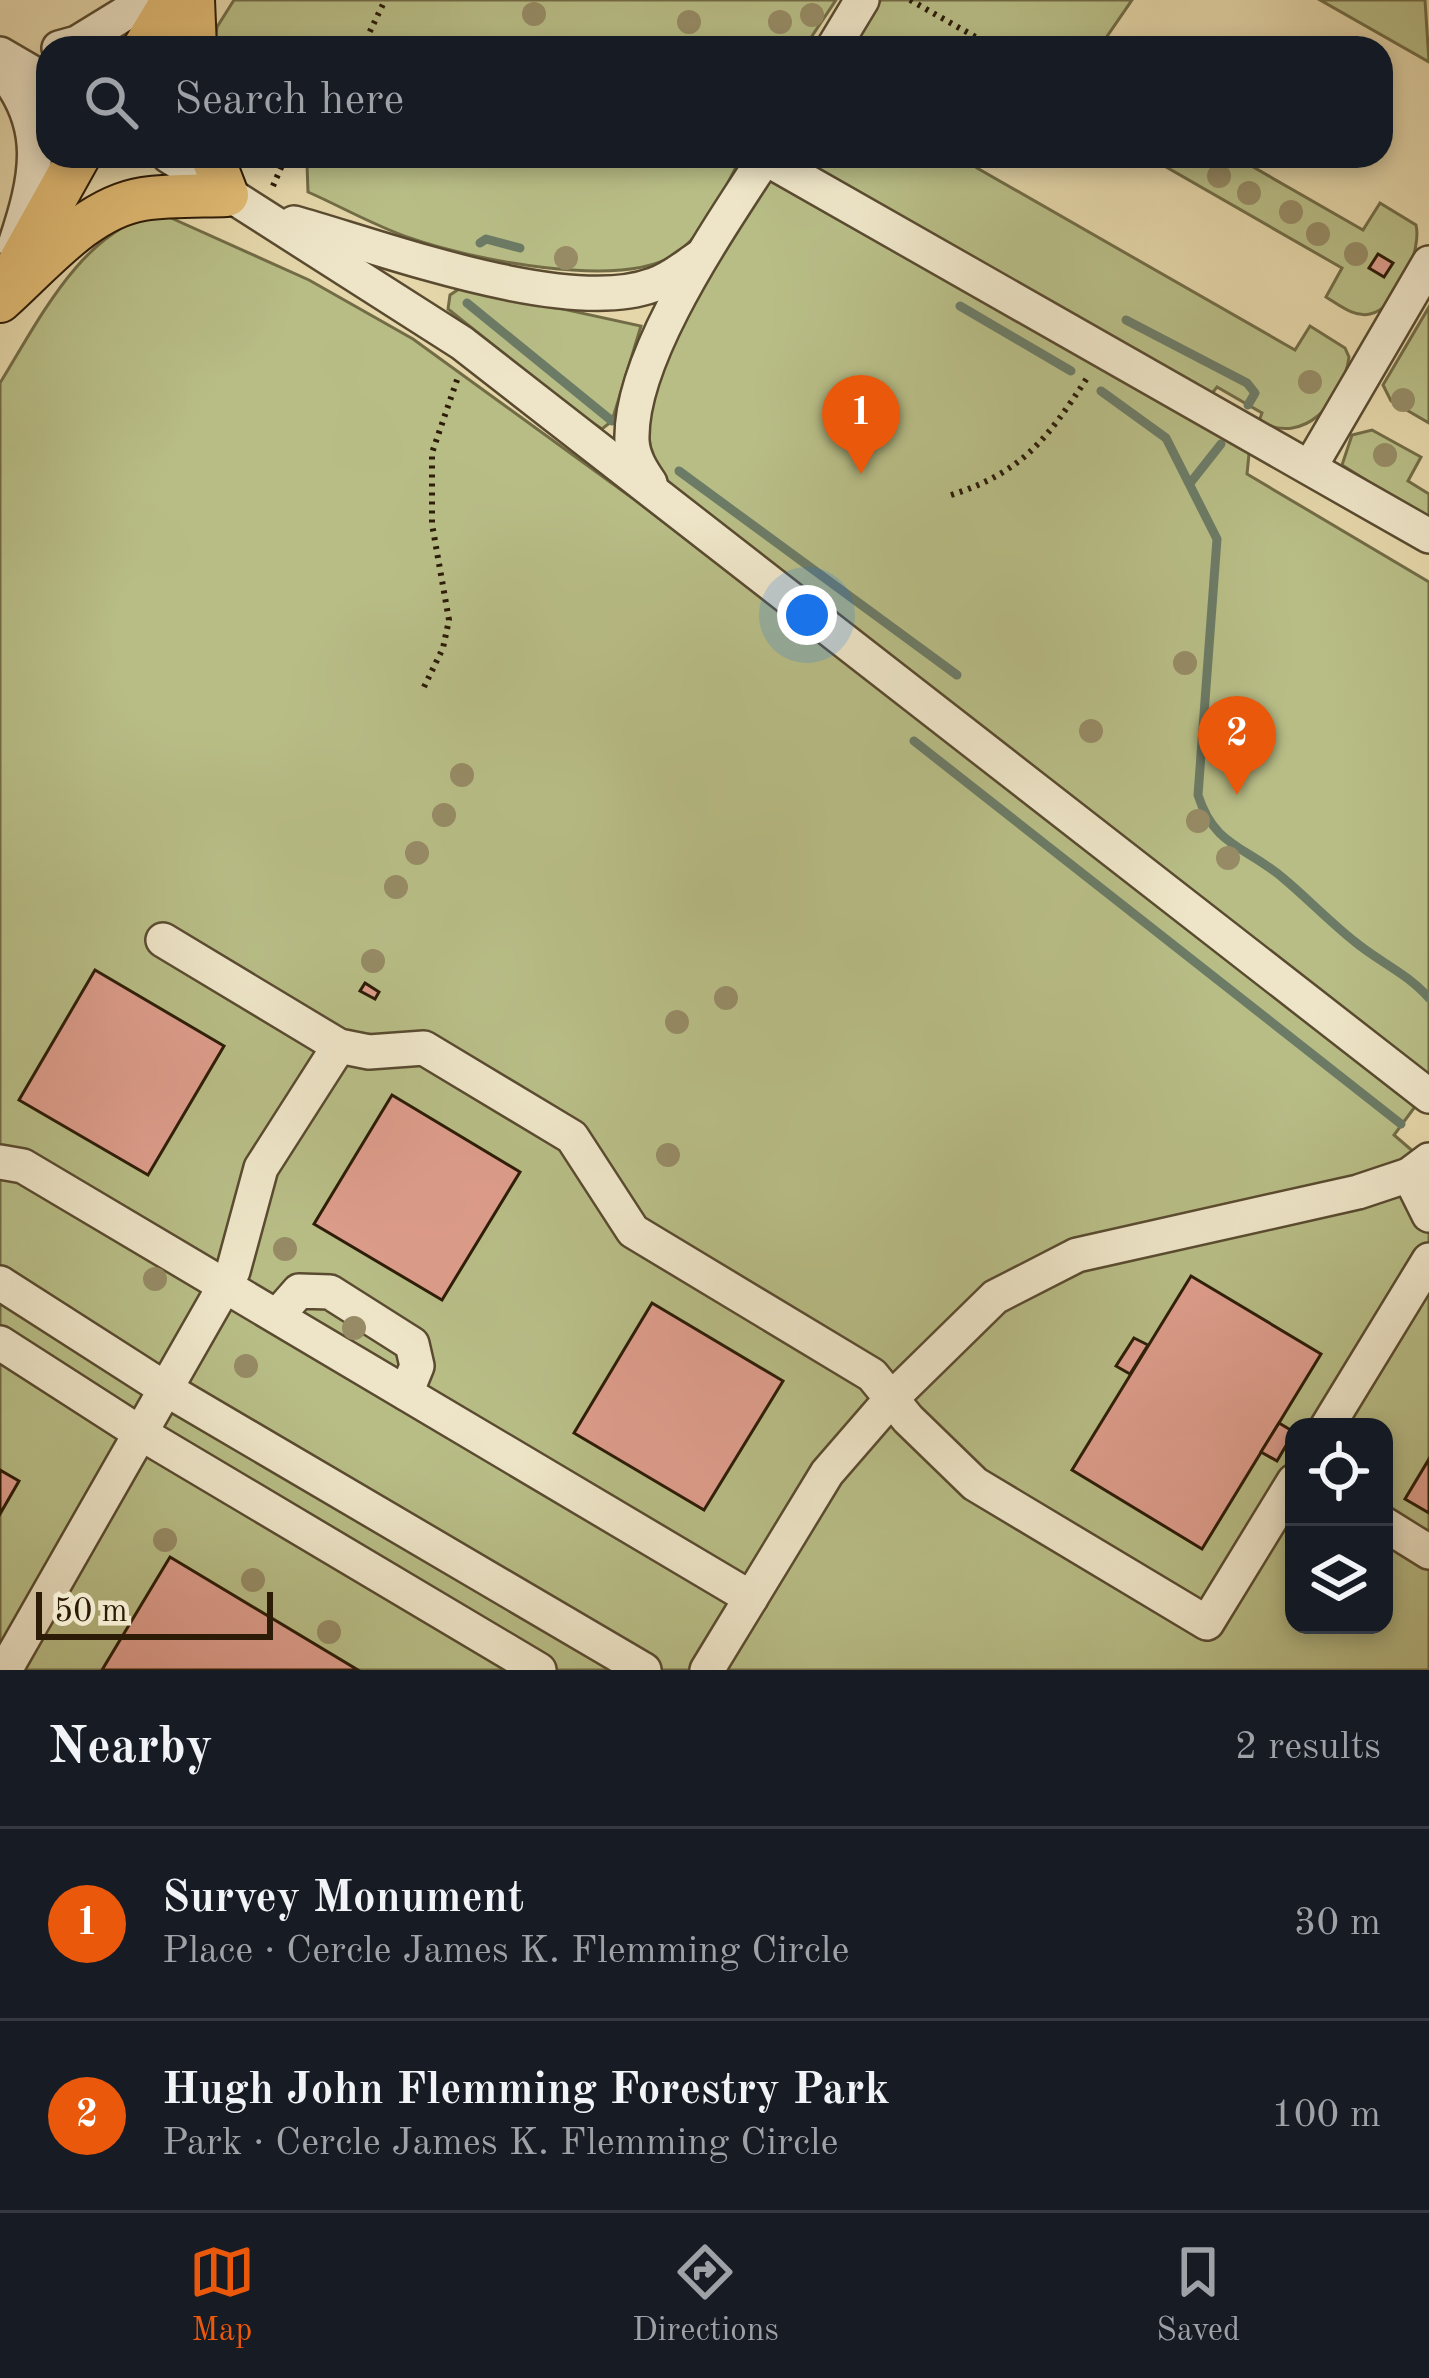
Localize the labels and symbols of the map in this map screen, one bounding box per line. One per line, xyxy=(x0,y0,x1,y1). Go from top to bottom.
pin: 1 xyxy=(822,375,900,474)
your location xyxy=(777,585,837,645)
pin: 2 xyxy=(1198,696,1276,795)
scale bar xyxy=(36,1586,273,1639)

